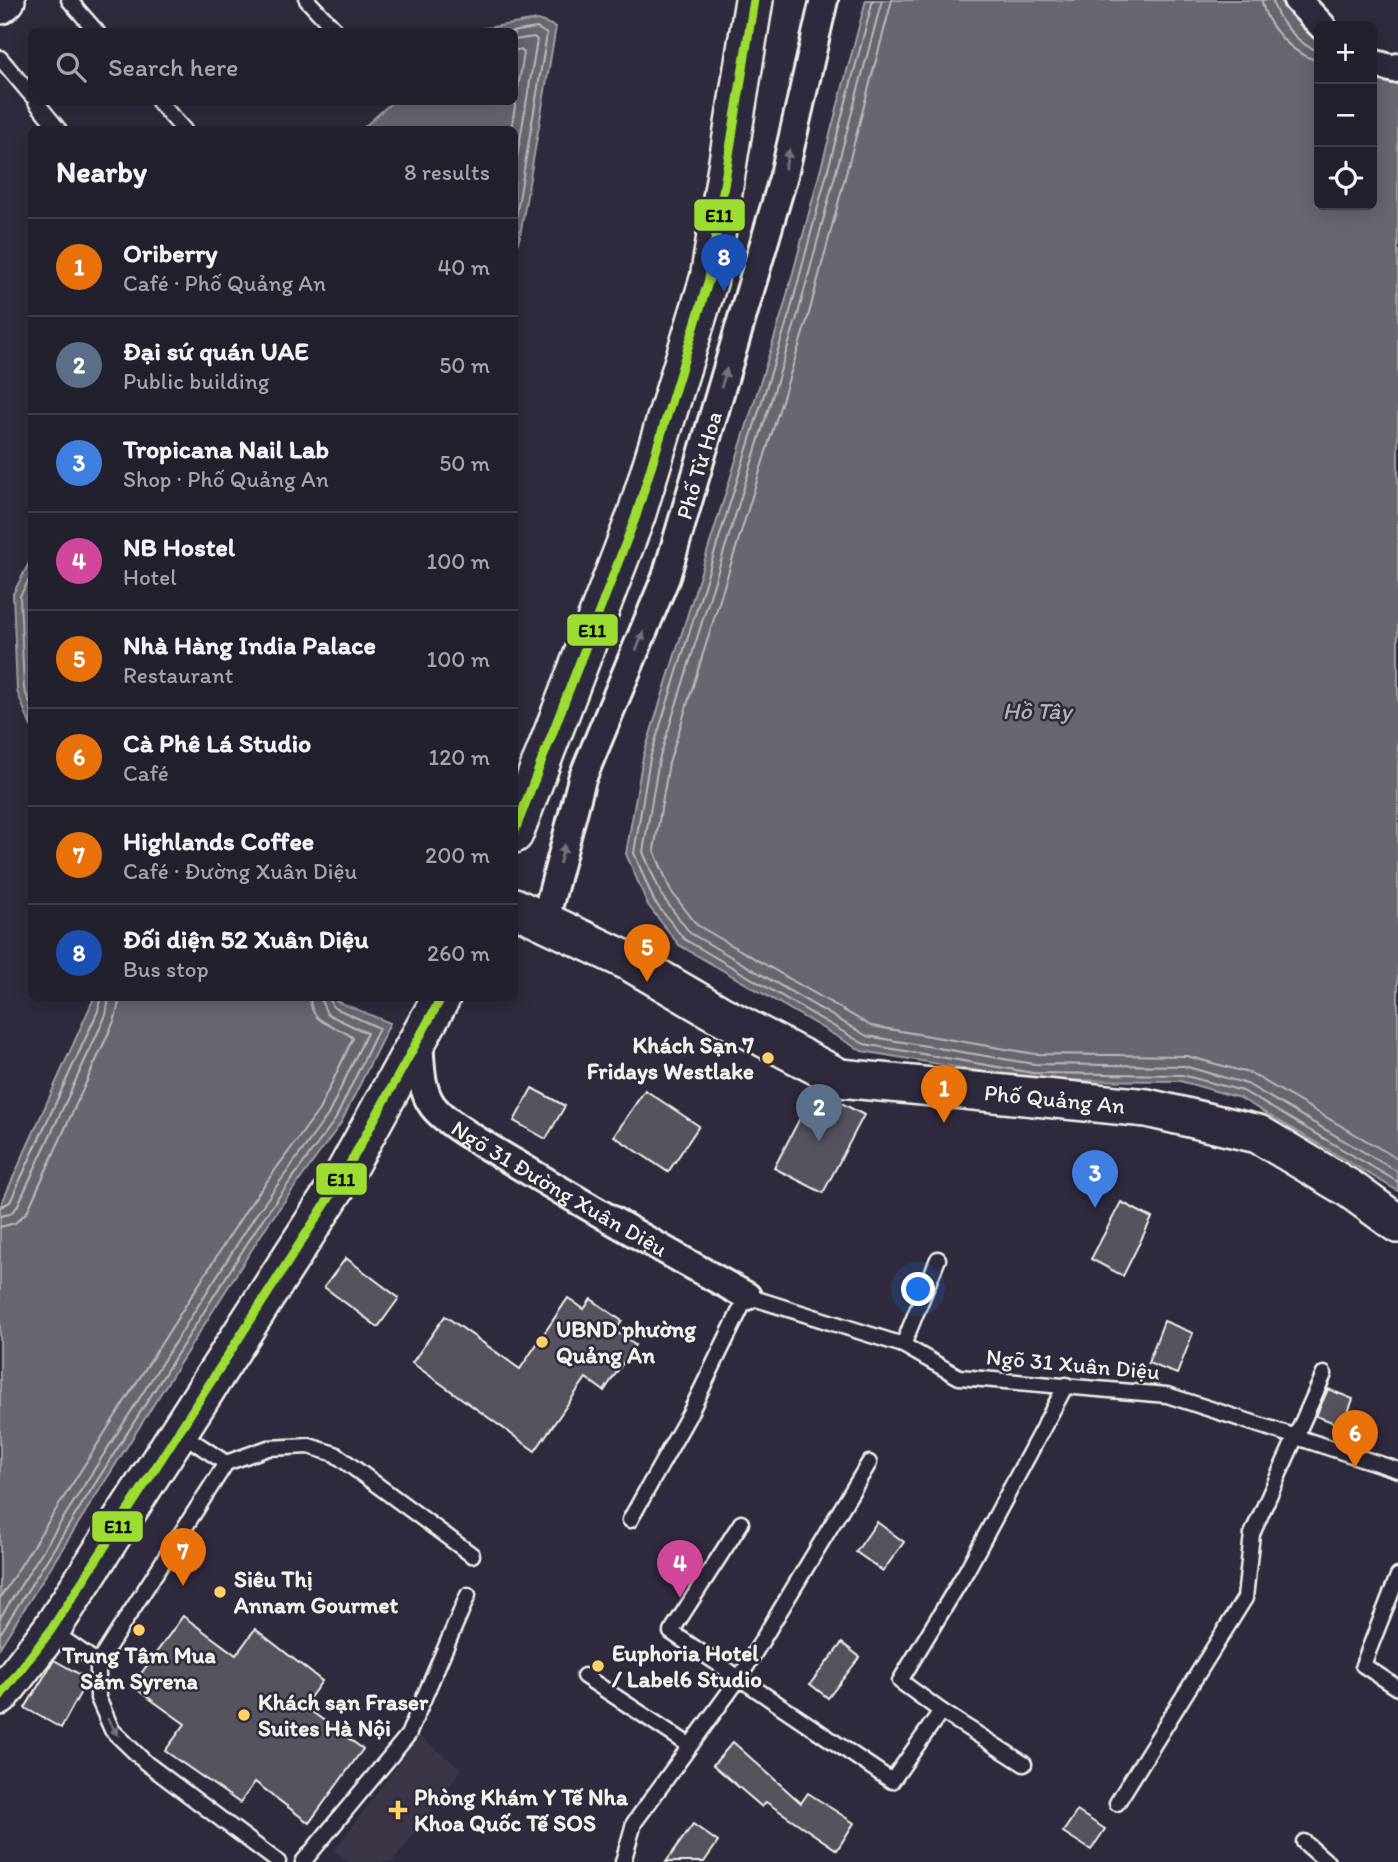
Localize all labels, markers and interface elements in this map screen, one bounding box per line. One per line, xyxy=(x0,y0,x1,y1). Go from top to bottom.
map controls xyxy=(1314,21,1377,210)
button: + xyxy=(1314,21,1377,84)
search box xyxy=(28,28,518,105)
icon: search xyxy=(52,48,90,86)
text: Search here xyxy=(108,51,238,83)
button: − xyxy=(1314,84,1377,147)
button: locate xyxy=(1314,147,1377,210)
one-way arrow xyxy=(782,148,793,170)
text: Nearby xyxy=(56,153,147,190)
text: 8 results xyxy=(404,158,490,186)
line badge: E11 xyxy=(693,198,746,232)
text: E11 xyxy=(705,204,733,227)
pin: 8 xyxy=(701,234,747,292)
text: Oriberry xyxy=(123,237,218,269)
text: 1 xyxy=(74,253,84,281)
text: 40 m xyxy=(437,253,490,281)
text: Café · Phố Quảng An xyxy=(123,269,326,297)
text: Đại sứ quán UAE xyxy=(123,335,309,367)
text: 2 xyxy=(73,351,85,379)
text: 50 m xyxy=(439,351,490,379)
text: Public building xyxy=(123,367,269,395)
one-way arrow xyxy=(720,367,730,388)
street label: Phố Từ Hoa xyxy=(670,408,728,523)
text: Tropicana Nail Lab xyxy=(123,433,329,465)
text: 3 xyxy=(73,449,85,477)
text: 50 m xyxy=(439,449,490,477)
text: Shop · Phố Quảng An xyxy=(123,465,329,493)
text: NB Hostel xyxy=(123,531,235,563)
text: 4 xyxy=(72,547,86,575)
text: 100 m xyxy=(426,547,490,575)
text: Hotel xyxy=(123,563,177,591)
line badge: E11 xyxy=(566,613,619,647)
text: E11 xyxy=(578,619,606,642)
text: Nhà Hàng India Palace xyxy=(123,629,376,661)
one-way arrow xyxy=(634,630,645,651)
text: 5 xyxy=(73,645,85,673)
text: 100 m xyxy=(426,645,490,673)
text: Restaurant xyxy=(123,661,233,689)
water label: Hồ Tây xyxy=(1003,696,1074,725)
text: Cà Phê Lá Studio xyxy=(123,727,311,759)
text: 6 xyxy=(73,743,85,771)
text: 120 m xyxy=(429,743,490,771)
text: Café xyxy=(123,759,169,787)
text: Highlands Coffee xyxy=(123,825,314,857)
text: 7 xyxy=(73,841,85,869)
text: 200 m xyxy=(425,841,490,869)
one-way arrow xyxy=(557,843,568,865)
text: Café · Đường Xuân Diệu xyxy=(123,857,357,885)
text: Đối diện 52 Xuân Diệu xyxy=(123,923,369,955)
pin: 5 xyxy=(624,924,670,982)
text: 8 xyxy=(73,939,85,967)
text: 260 m xyxy=(427,939,490,967)
text: Bus stop xyxy=(123,955,209,983)
place label: Khách Sạn 7 Fridays Westlake xyxy=(587,1031,755,1085)
marker: Khách Sạn 7 Fridays Westlake xyxy=(760,1050,776,1066)
pin: 1 xyxy=(921,1065,967,1123)
street label: Phố Quảng An xyxy=(983,1078,1126,1120)
pin: 2 xyxy=(796,1084,842,1142)
street label: Ngõ 31 Đường Xuân Diệu xyxy=(446,1114,672,1263)
pin: 3 xyxy=(1072,1150,1118,1208)
line badge: E11 xyxy=(315,1162,368,1196)
text: E11 xyxy=(327,1168,355,1191)
your location xyxy=(901,1272,935,1306)
place label: UBND phường Quảng An xyxy=(556,1315,697,1369)
marker: UBND phường Quảng An xyxy=(534,1334,550,1350)
street label: Ngõ 31 Xuân Diệu xyxy=(985,1342,1161,1386)
pin: 6 xyxy=(1332,1410,1378,1468)
line badge: E11 xyxy=(91,1510,144,1543)
text: E11 xyxy=(104,1515,132,1538)
pin: 7 xyxy=(160,1528,206,1586)
pin: 4 xyxy=(657,1540,703,1598)
place label: Siêu Thị Annam Gourmet xyxy=(233,1565,398,1619)
marker: Siêu Thị Annam Gourmet xyxy=(212,1584,228,1600)
marker: Trung Tâm Mua Sắm Syrena xyxy=(131,1622,147,1638)
place label: Euphoria Hotel / Label6 Studio xyxy=(611,1639,762,1693)
place label: Trung Tâm Mua Sắm Syrena xyxy=(61,1641,217,1695)
marker: Euphoria Hotel / Label6 Studio xyxy=(590,1658,606,1674)
place label: Khách sạn Fraser Suites Hà Nội xyxy=(258,1688,429,1742)
marker: Khách sạn Fraser Suites Hà Nội xyxy=(236,1707,252,1723)
one-way arrow xyxy=(106,1718,119,1737)
place label: Phòng Khám Y Tế Nha Khoa Quốc Tế SOS xyxy=(414,1783,629,1837)
marker: Phòng Khám Y Tế Nha Khoa Quốc Tế SOS xyxy=(388,1800,408,1820)

